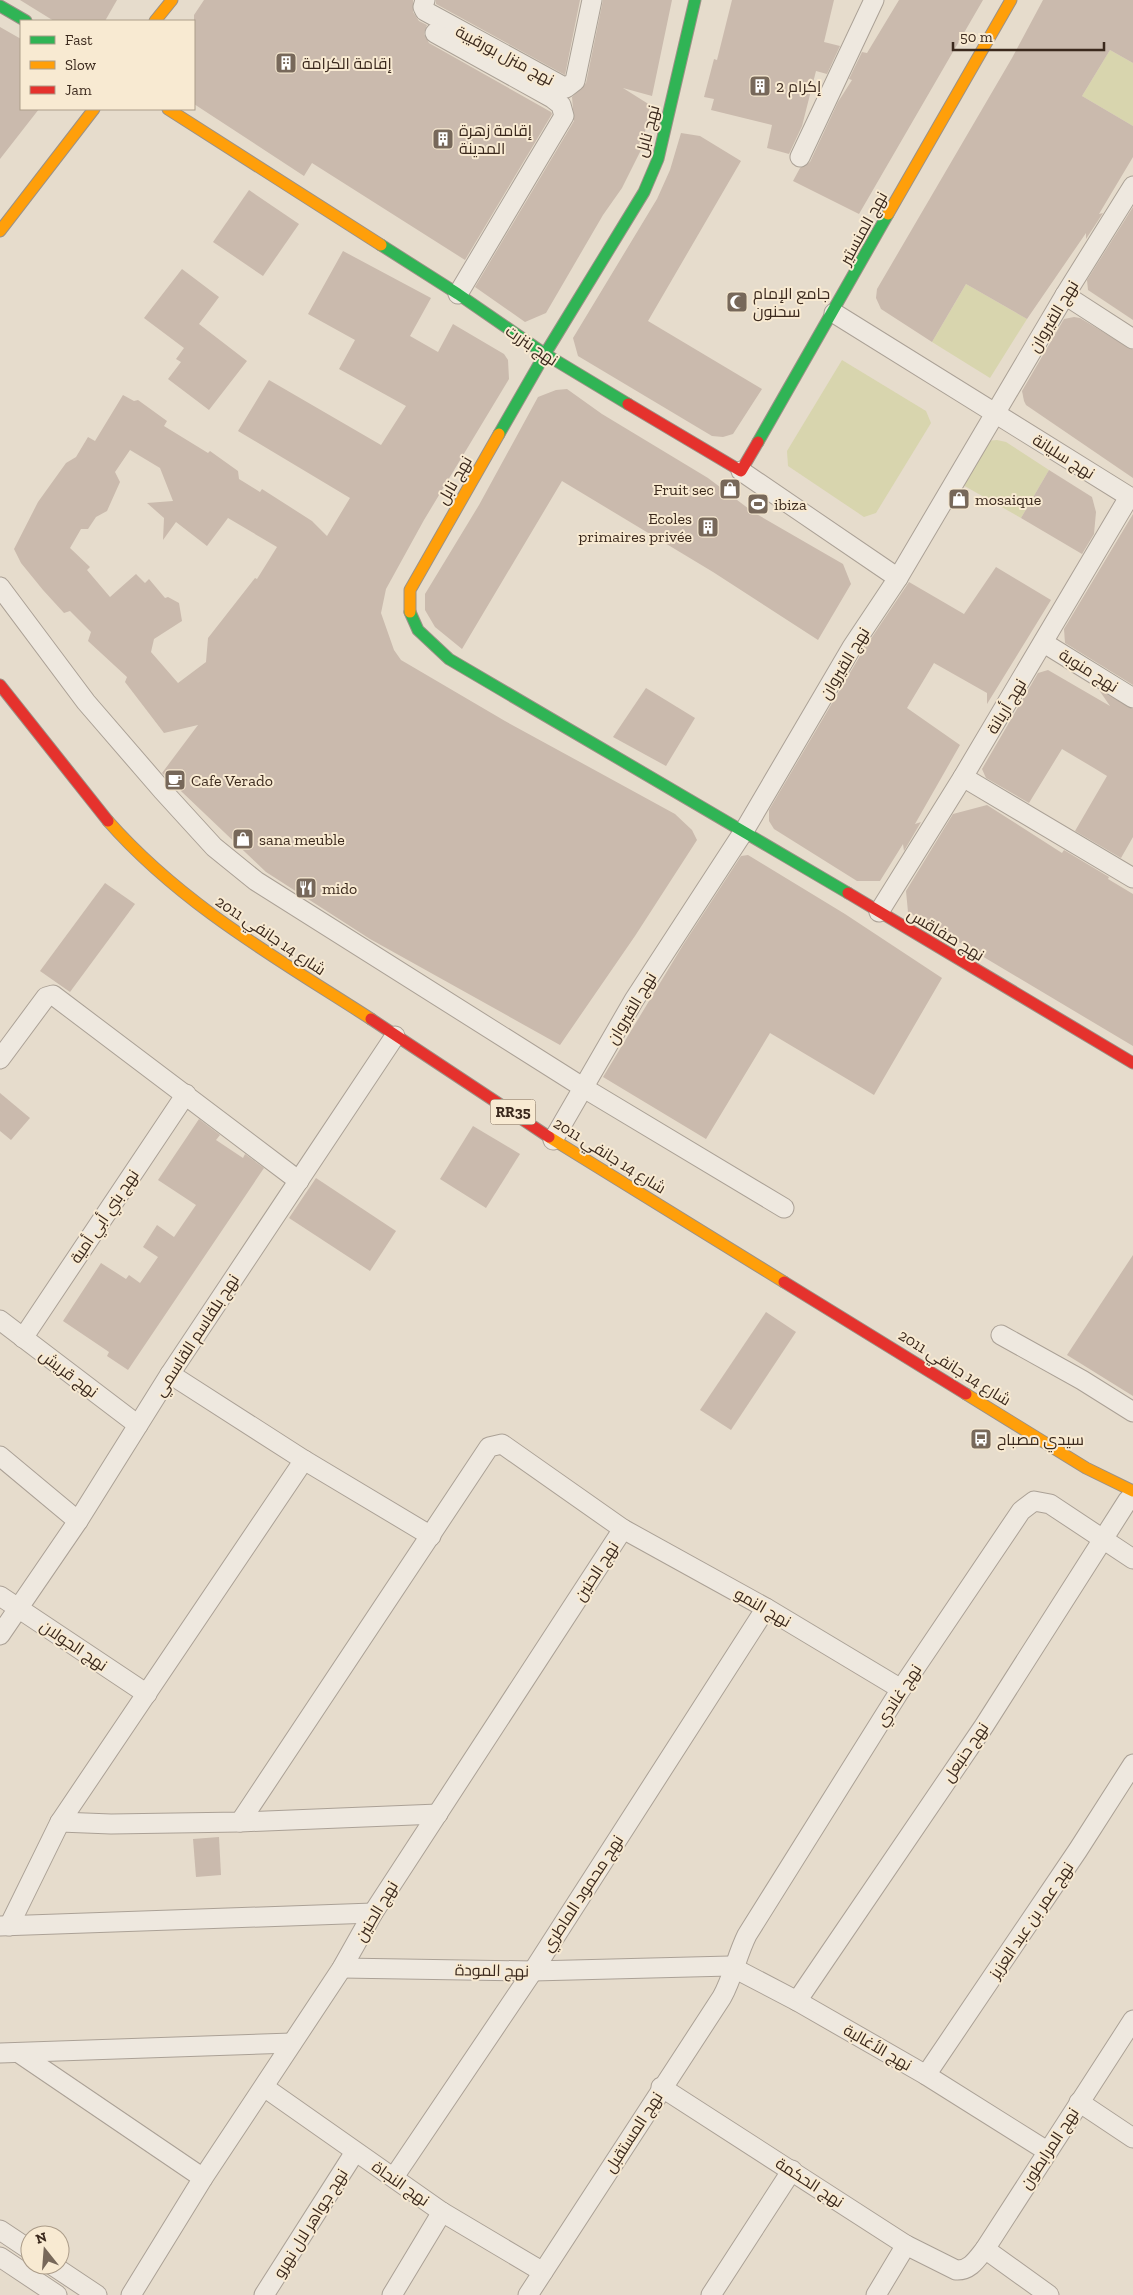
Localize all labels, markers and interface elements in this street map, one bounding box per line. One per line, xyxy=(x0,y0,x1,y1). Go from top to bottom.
legend xyxy=(20,20,195,110)
scale bar xyxy=(953,20,1104,52)
street label: نهج منزل بورقيبة xyxy=(451,22,557,91)
text: 50 m xyxy=(960,28,993,46)
text: Fast xyxy=(65,31,93,49)
building icon: إقامة الكرامة xyxy=(274,51,298,75)
place label: إقامة الكرامة xyxy=(302,54,392,73)
text: Slow xyxy=(65,56,97,74)
building icon: إكرام 2 xyxy=(748,74,772,98)
place label: إكرام 2 xyxy=(776,77,821,98)
text: Jam xyxy=(65,81,92,99)
street label: نهج نابل xyxy=(631,103,665,160)
place label: إقامة زهرة المدينة xyxy=(459,121,532,158)
building icon: إقامة زهرة المدينة xyxy=(431,127,455,151)
street label: نهج المنستير xyxy=(835,188,893,270)
street label: نهج القيروان xyxy=(1025,277,1084,357)
place label: جامع الإمام سحنون xyxy=(753,284,830,322)
mosque icon: جامع الإمام سحنون xyxy=(725,290,749,314)
street label: نهج بنزرت xyxy=(501,321,562,371)
street label: نهج سليانة xyxy=(1028,430,1098,485)
street label: نهج نابل xyxy=(433,453,478,509)
shop icon: Fruit sec xyxy=(718,477,742,501)
place label: Fruit sec xyxy=(653,480,714,499)
shop icon: mosaique xyxy=(947,487,971,511)
place label: mosaique xyxy=(975,490,1041,509)
sports icon: ibiza xyxy=(746,492,770,516)
place label: ibiza xyxy=(774,495,807,514)
place label: Ecoles primaires privée xyxy=(578,509,692,546)
building icon: Ecoles primaires privée xyxy=(696,515,720,539)
street label: نهج القيروان xyxy=(816,624,875,704)
street label: نهج منوبة xyxy=(1055,645,1122,698)
street label: نهج أريانة xyxy=(983,675,1032,738)
cafe icon: Cafe Verado xyxy=(163,768,187,792)
place label: Cafe Verado xyxy=(191,771,273,790)
shop icon: sana meuble xyxy=(231,827,255,851)
place label: sana meuble xyxy=(259,830,345,849)
restaurant icon: mido xyxy=(294,876,318,900)
place label: mido xyxy=(322,879,357,898)
street label: شارع 14 جانفي 2011 xyxy=(210,892,329,983)
street label: نهج صفاقس xyxy=(903,904,988,966)
street label: نهج القيروان xyxy=(603,969,662,1049)
road number: RR35 xyxy=(490,1100,536,1124)
street label: شارع 14 جانفي 2011 xyxy=(548,1113,669,1201)
street label: نهج بني أبي أمية xyxy=(66,1166,146,1269)
street label: نهج بلقاسم القاسمي xyxy=(150,1271,246,1402)
street label: شارع 14 جانفي 2011 xyxy=(893,1325,1014,1413)
street label: نهج قريش xyxy=(34,1345,102,1403)
bus stop icon: سيدي مصباح xyxy=(969,1427,993,1451)
place label: سيدي مصباح xyxy=(997,1430,1084,1453)
street label: نهج الحنين xyxy=(570,1538,624,1606)
street label: نهج النمو xyxy=(730,1584,794,1633)
street label: نهج الجولان xyxy=(35,1616,111,1676)
street label: نهج غاندي xyxy=(871,1661,929,1732)
street label: نهج حنبعل xyxy=(938,1719,994,1787)
street label: نهج محمود الماطري xyxy=(538,1831,631,1957)
street label: نهج عمر بن عبد العزيز xyxy=(985,1858,1079,1984)
street label: نهج الحنين xyxy=(351,1877,404,1946)
street label: نهج المودة xyxy=(455,1960,529,1983)
street label: نهج الأغالبة xyxy=(839,2020,915,2076)
street label: نهج المستقبل xyxy=(600,2088,668,2177)
street label: نهج المرابطون xyxy=(1016,2104,1084,2194)
street label: نهج الحكمة xyxy=(771,2153,847,2213)
street label: نهج النجاة xyxy=(367,2157,433,2212)
street label: نهج جواهر لال نهرو xyxy=(269,2165,353,2282)
north arrow xyxy=(20,2225,70,2275)
text: N xyxy=(34,2228,49,2248)

